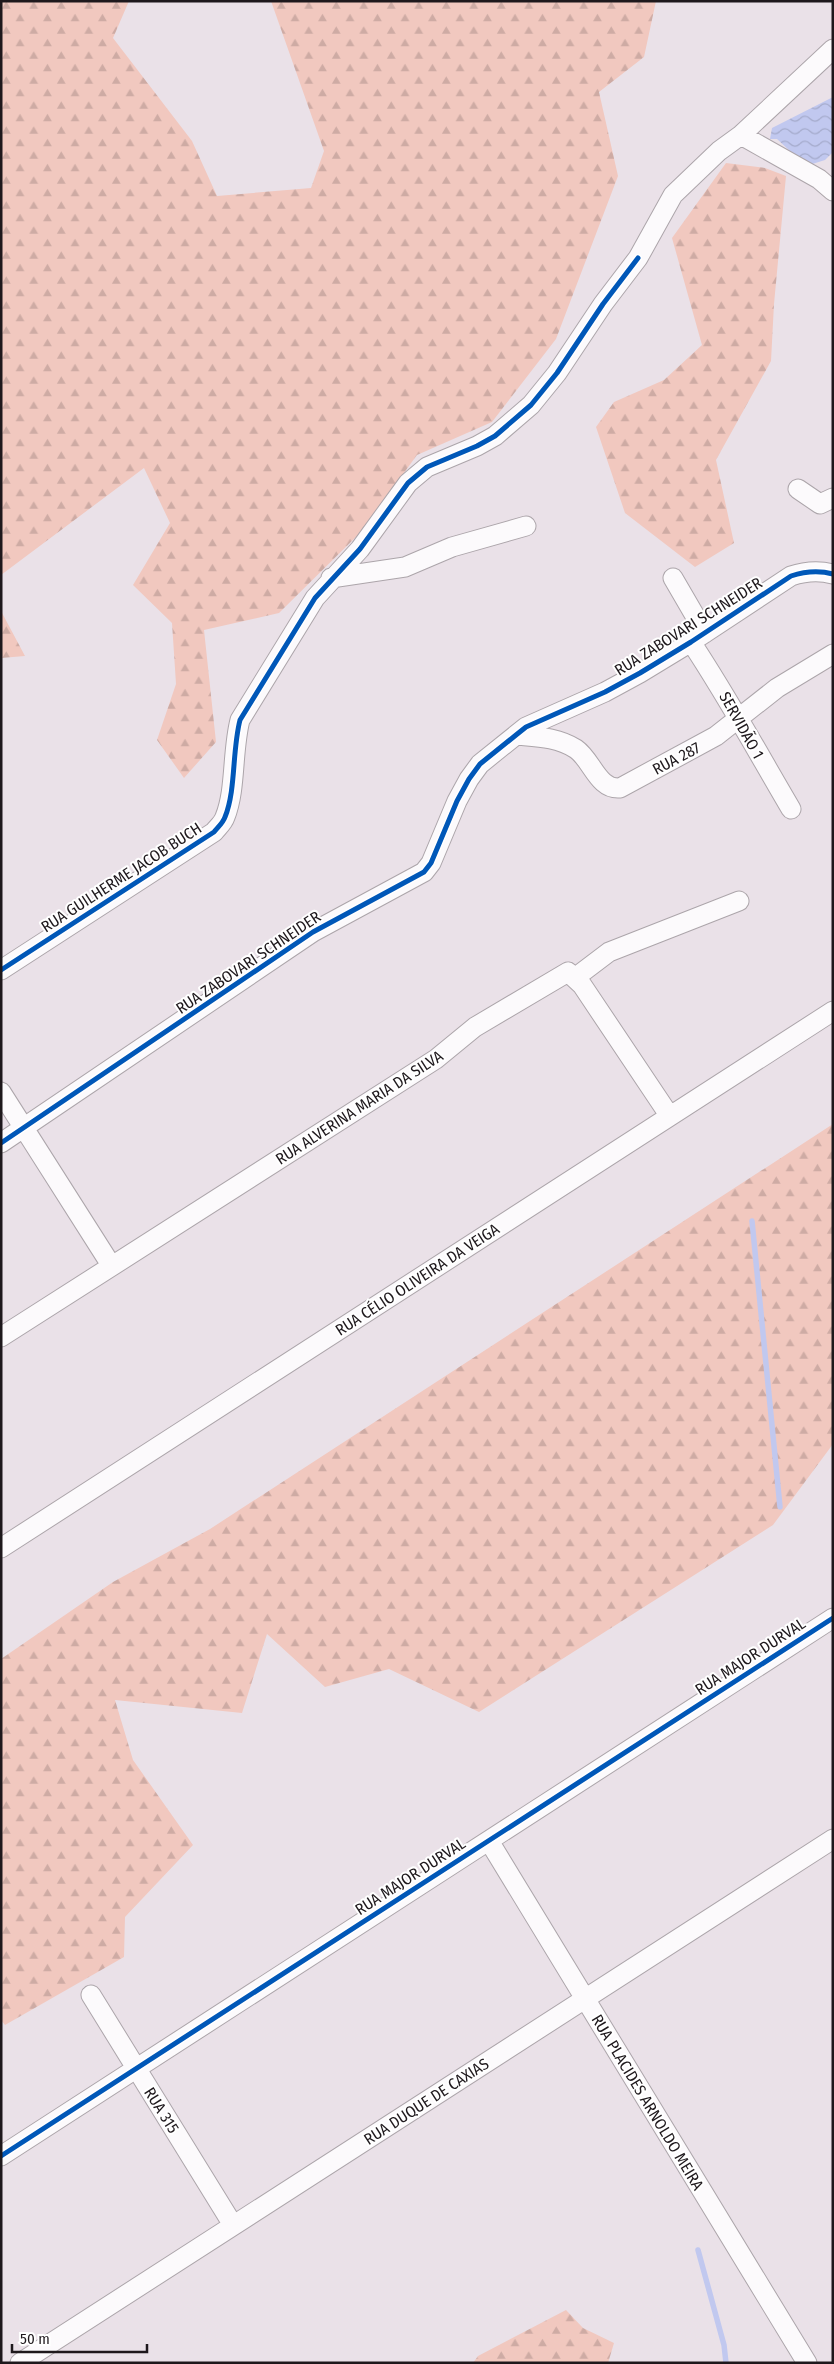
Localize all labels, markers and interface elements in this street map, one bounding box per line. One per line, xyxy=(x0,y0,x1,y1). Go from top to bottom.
street label: RUA ZABOVARI SCHNEIDER xyxy=(611,573,766,680)
street label: SERVIDÃO 1 xyxy=(715,688,768,762)
street label: RUA 287 xyxy=(649,738,704,779)
street label: RUA GUILHERME JACOB BUCH xyxy=(37,818,205,936)
street label: RUA ZABOVARI SCHNEIDER xyxy=(172,907,324,1018)
street label: RUA ALVERINA MARIA DA SILVA xyxy=(272,1046,447,1169)
street label: RUA CÉLIO OLIVEIRA DA VEIGA xyxy=(332,1219,503,1340)
street label: RUA MAJOR DURVAL xyxy=(692,1614,809,1699)
street label: RUA MAJOR DURVAL xyxy=(352,1834,469,1919)
street label: RUA PLACIDES ARNOLDO MEIRA xyxy=(587,2011,708,2194)
street label: RUA DUQUE DE CAXIAS xyxy=(360,2054,492,2149)
street label: RUA 315 xyxy=(140,2084,183,2137)
scale bar xyxy=(12,2322,148,2354)
text: 50 m xyxy=(20,2330,50,2348)

